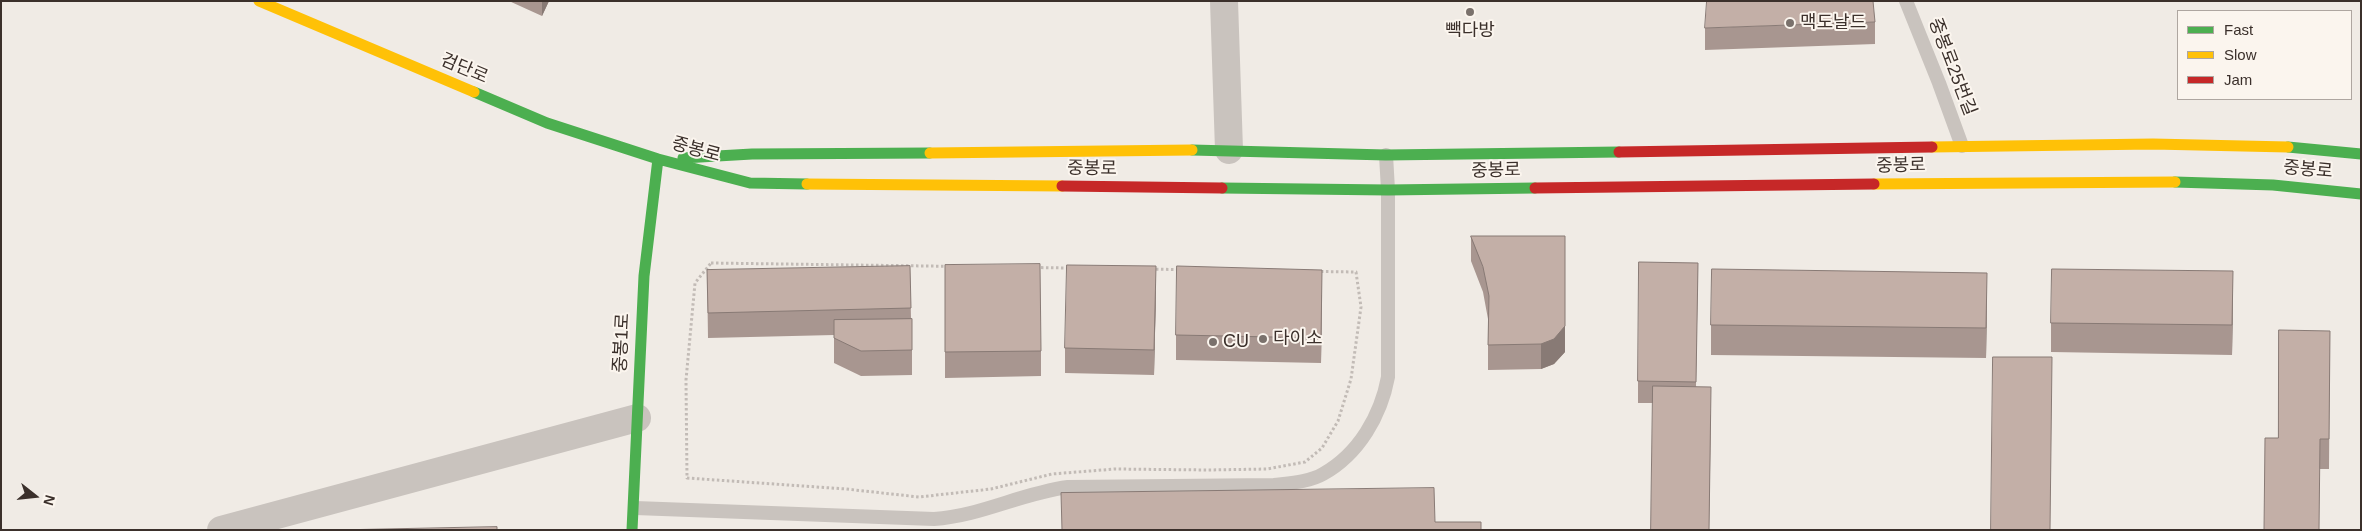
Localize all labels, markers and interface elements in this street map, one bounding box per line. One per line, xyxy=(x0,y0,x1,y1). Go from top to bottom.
marker: 빽다방 xyxy=(1464,6,1476,18)
legend xyxy=(2177,10,2352,100)
place label: 맥도날드 xyxy=(1800,12,1866,34)
street label: 중봉로25번길 xyxy=(1923,15,1981,119)
marker: 맥도날드 xyxy=(1784,17,1796,29)
place label: 빽다방 xyxy=(1445,20,1495,42)
text: Fast xyxy=(2224,21,2253,38)
text: Slow xyxy=(2224,46,2257,63)
street label: 검단로 xyxy=(437,49,491,89)
text: Jam xyxy=(2224,71,2252,88)
street label: 중봉로 xyxy=(669,133,723,167)
street label: 중봉로 xyxy=(1876,155,1926,177)
street label: 중봉로 xyxy=(2282,157,2334,183)
street label: 중봉로 xyxy=(1067,158,1117,180)
street label: 중봉로 xyxy=(1471,160,1521,182)
street label: 중봉1로 xyxy=(610,313,634,373)
place label: 다이소 xyxy=(1273,328,1323,350)
place label: CU xyxy=(1223,331,1249,353)
marker: 다이소 xyxy=(1257,333,1269,345)
marker: CU xyxy=(1207,336,1219,348)
north arrow xyxy=(10,471,60,521)
text: N xyxy=(40,493,59,507)

